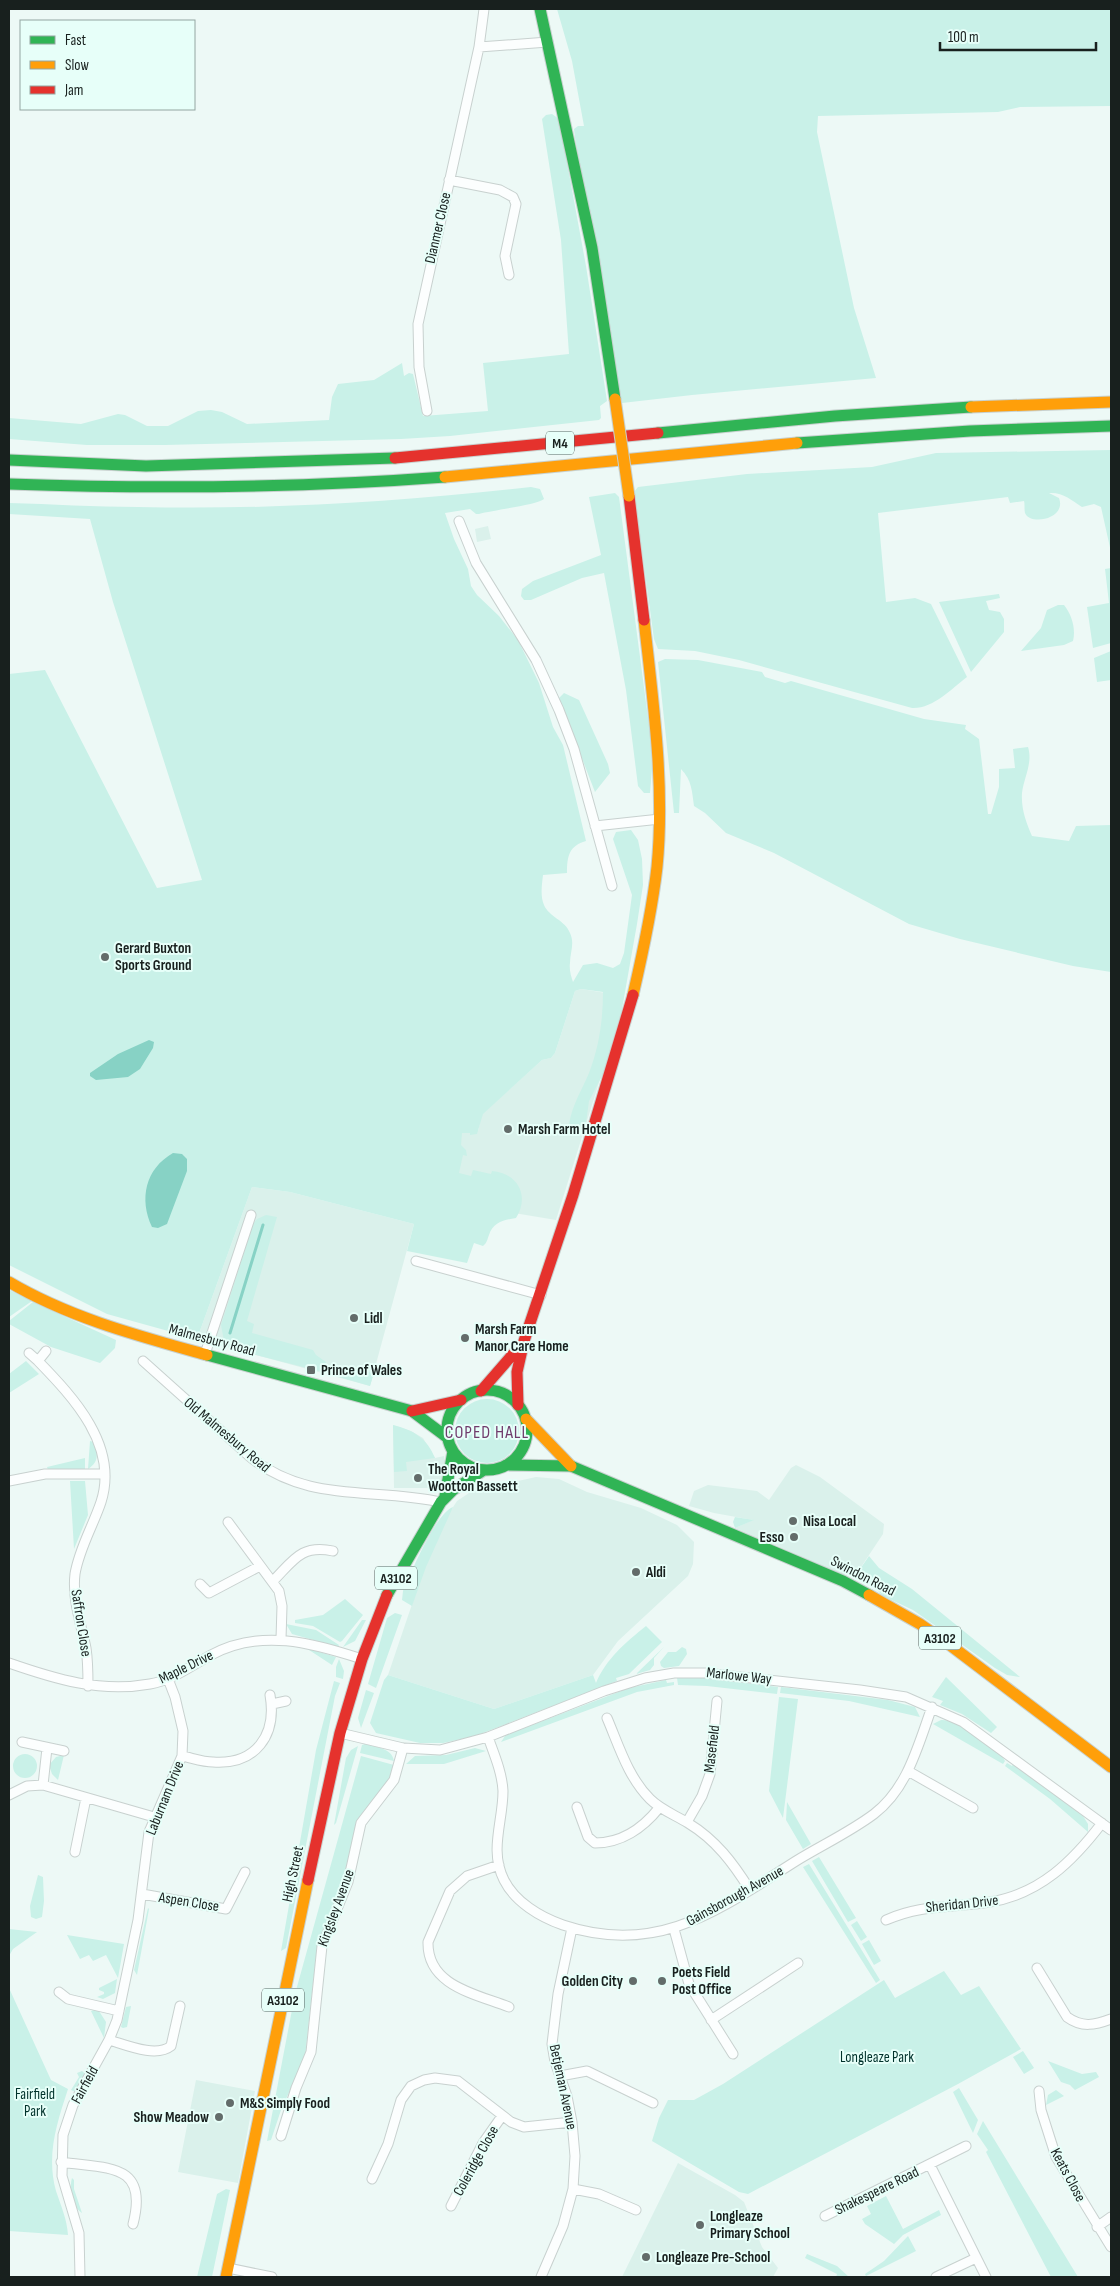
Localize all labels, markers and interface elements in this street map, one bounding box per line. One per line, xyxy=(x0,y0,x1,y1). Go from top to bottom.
legend xyxy=(20,20,195,110)
scale bar xyxy=(940,20,1096,52)
text: 100 m xyxy=(948,28,979,47)
text: Fast xyxy=(65,31,87,50)
text: Slow xyxy=(65,56,89,75)
text: Jam xyxy=(64,81,83,100)
street label: Dianmer Close xyxy=(421,191,455,265)
road number: M4 xyxy=(546,432,574,454)
place label: Gerard Buxton Sports Ground xyxy=(115,939,191,975)
marker: Gerard Buxton Sports Ground xyxy=(99,951,111,963)
place label: Marsh Farm Hotel xyxy=(518,1120,611,1139)
marker: Marsh Farm Hotel xyxy=(502,1123,514,1135)
place label: Lidl xyxy=(364,1309,383,1328)
marker: Lidl xyxy=(348,1312,360,1324)
street label: Malmesbury Road xyxy=(167,1319,257,1361)
place label: Marsh Farm Manor Care Home xyxy=(475,1320,569,1356)
marker: Marsh Farm Manor Care Home xyxy=(459,1332,471,1344)
place label: Prince of Wales xyxy=(321,1361,402,1380)
marker: Prince of Wales xyxy=(305,1364,317,1376)
street label: Old Malmesbury Road xyxy=(180,1393,274,1477)
district label: COPED HALL xyxy=(445,1422,529,1443)
place label: The Royal Wootton Bassett xyxy=(428,1460,518,1496)
marker: The Royal Wootton Bassett xyxy=(412,1472,424,1484)
place label: Nisa Local xyxy=(803,1512,856,1531)
marker: Nisa Local xyxy=(787,1515,799,1527)
place label: Esso xyxy=(760,1528,784,1547)
marker: Esso xyxy=(788,1531,800,1543)
street label: Swindon Road xyxy=(827,1552,899,1600)
place label: Aldi xyxy=(645,1563,666,1582)
road number: A3102 xyxy=(375,1566,417,1590)
marker: Aldi xyxy=(630,1566,642,1578)
street label: Saffron Close xyxy=(66,1588,96,1658)
road number: A3102 xyxy=(919,1626,961,1650)
street label: Maple Drive xyxy=(156,1646,216,1688)
street label: Marlowe Way xyxy=(705,1663,773,1689)
street label: Masefield xyxy=(700,1724,724,1774)
street label: Laburnam Drive xyxy=(141,1758,189,1838)
street label: High Street xyxy=(278,1844,308,1904)
street label: Gainsborough Avenue xyxy=(683,1861,787,1931)
street label: Kingsley Avenue xyxy=(313,1867,359,1949)
street label: Aspen Close xyxy=(157,1888,220,1916)
street label: Sheridan Drive xyxy=(925,1891,999,1917)
place label: Poets Field Post Office xyxy=(672,1963,732,1999)
place label: Golden City xyxy=(562,1972,624,1991)
marker: Golden City xyxy=(627,1975,639,1987)
marker: Poets Field Post Office xyxy=(656,1975,668,1987)
road number: A3102 xyxy=(262,1988,304,2012)
street label: Betjeman Avenue xyxy=(545,2043,581,2131)
park label: Longleaze Park xyxy=(840,2048,914,2067)
street label: Fairfield xyxy=(67,2063,103,2107)
park label: Fairfield Park xyxy=(15,2085,55,2121)
place label: M&S Simply Food xyxy=(240,2094,330,2113)
marker: M&S Simply Food xyxy=(224,2097,236,2109)
place label: Show Meadow xyxy=(134,2108,209,2127)
marker: Show Meadow xyxy=(213,2111,225,2123)
street label: Coleridge Close xyxy=(449,2122,503,2200)
street label: Keats Close xyxy=(1046,2145,1090,2205)
street label: Shakespeare Road xyxy=(832,2163,922,2219)
place label: Longleaze Primary School xyxy=(710,2207,790,2243)
marker: Longleaze Primary School xyxy=(694,2219,706,2231)
place label: Longleaze Pre-School xyxy=(656,2248,770,2267)
marker: Longleaze Pre-School xyxy=(640,2251,652,2263)

